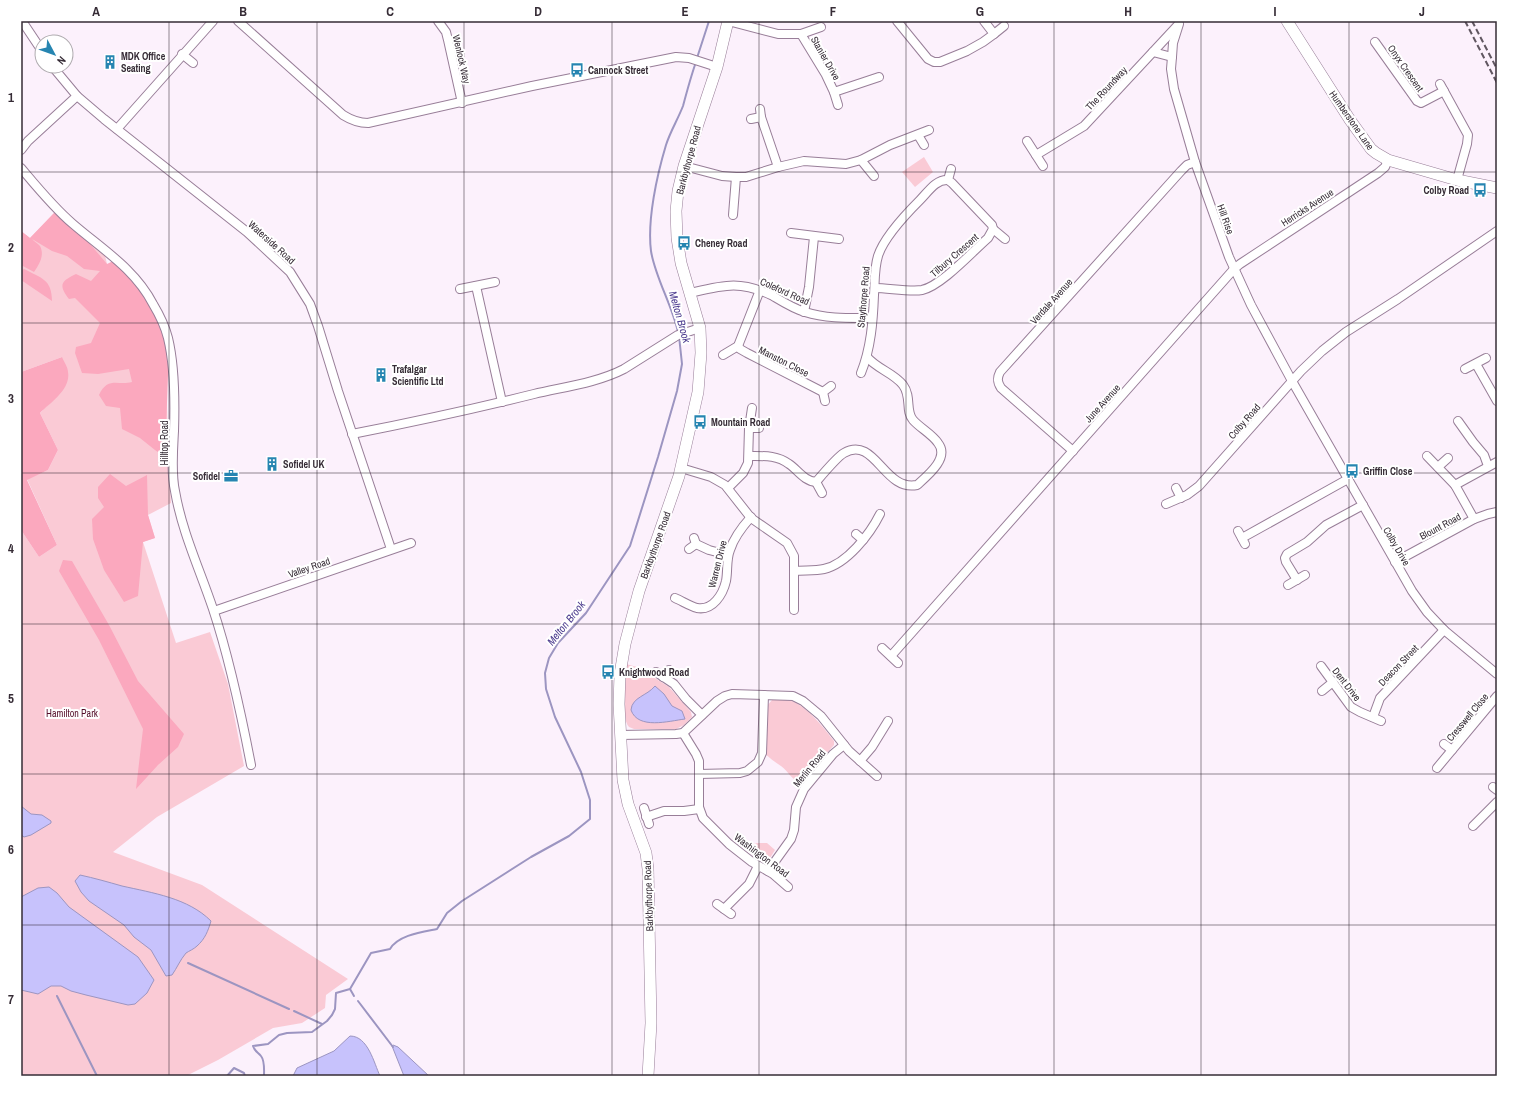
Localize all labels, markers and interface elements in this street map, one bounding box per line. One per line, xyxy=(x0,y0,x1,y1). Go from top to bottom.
text: A xyxy=(92,3,100,20)
text: B xyxy=(239,3,247,20)
text: C xyxy=(386,3,394,20)
text: D xyxy=(534,3,542,20)
text: E xyxy=(681,3,689,20)
text: F xyxy=(830,3,837,20)
text: G xyxy=(976,3,984,20)
text: H xyxy=(1124,3,1132,20)
text: I xyxy=(1274,3,1277,20)
text: J xyxy=(1419,3,1425,20)
street label: Wenlock Way xyxy=(450,33,474,86)
north arrow xyxy=(34,34,74,74)
street label: Stanier Drive xyxy=(808,34,843,83)
street label: Onyx Crescent xyxy=(1385,42,1427,95)
place label: MDK Office Seating xyxy=(121,50,166,75)
text: N xyxy=(54,54,69,68)
building icon: MDK Office Seating xyxy=(102,54,118,70)
bus stop icon: Cannock Street xyxy=(569,62,585,78)
street label: The Roundway xyxy=(1083,63,1131,113)
place label: Cannock Street xyxy=(588,64,648,77)
street label: Humberstone Lane xyxy=(1326,88,1377,153)
text: 1 xyxy=(8,89,14,106)
street label: Barkbythorpe Road xyxy=(673,124,704,196)
bus stop icon: Colby Road xyxy=(1472,182,1488,198)
place label: Colby Road xyxy=(1423,184,1469,197)
street label: Herricks Avenue xyxy=(1279,185,1336,229)
street label: Hill Rise xyxy=(1214,202,1237,236)
street label: Waterside Road xyxy=(245,218,298,267)
street label: Tilbury Crescent xyxy=(927,230,982,280)
bus stop icon: Cheney Road xyxy=(676,235,692,251)
place label: Cheney Road xyxy=(695,237,747,250)
text: 2 xyxy=(8,239,14,256)
street label: Staythorpe Road xyxy=(854,266,873,328)
street label: Coleford Road xyxy=(758,275,812,308)
street label: Verdale Avenue xyxy=(1027,275,1076,327)
water label: Melton Brook xyxy=(666,290,694,345)
street label: Manston Close xyxy=(756,343,811,380)
place label: Trafalgar Scientific Ltd xyxy=(392,363,444,388)
building icon: Trafalgar Scientific Ltd xyxy=(373,367,389,383)
street label: June Avenue xyxy=(1082,381,1123,425)
text: 3 xyxy=(8,390,14,407)
street label: Colby Road xyxy=(1225,401,1263,442)
bus stop icon: Mountain Road xyxy=(692,414,708,430)
place label: Mountain Road xyxy=(711,416,770,429)
street label: Hilltop Road xyxy=(158,420,171,466)
building icon: Sofidel UK xyxy=(264,456,280,472)
place label: Sofidel UK xyxy=(283,458,325,471)
bus stop icon: Griffin Close xyxy=(1344,463,1360,479)
place label: Griffin Close xyxy=(1363,465,1413,478)
office icon: Sofidel xyxy=(223,468,239,484)
place label: Sofidel xyxy=(193,470,220,483)
street label: Barkbythorpe Road xyxy=(637,510,674,581)
street label: Blount Road xyxy=(1417,510,1463,543)
street label: Colby Drive xyxy=(1380,524,1413,568)
street label: Warren Drive xyxy=(705,539,730,589)
text: 4 xyxy=(8,540,14,557)
street label: Valley Road xyxy=(286,554,332,581)
water label: Melton Brook xyxy=(544,598,588,648)
street label: Deacon Street xyxy=(1375,641,1422,689)
bus stop icon: Knightwood Road xyxy=(600,664,616,680)
street label: Dent Drive xyxy=(1329,665,1364,704)
place label: Knightwood Road xyxy=(619,666,689,679)
text: 5 xyxy=(8,690,14,707)
street label: Cresswell Close xyxy=(1444,690,1492,744)
park label: Hamilton Park xyxy=(46,707,99,720)
street label: Merlin Road xyxy=(790,747,828,790)
street label: Washington Road xyxy=(732,831,792,880)
text: 6 xyxy=(8,841,14,858)
street label: Barkbythorpe Road xyxy=(641,860,656,932)
text: 7 xyxy=(8,991,14,1008)

